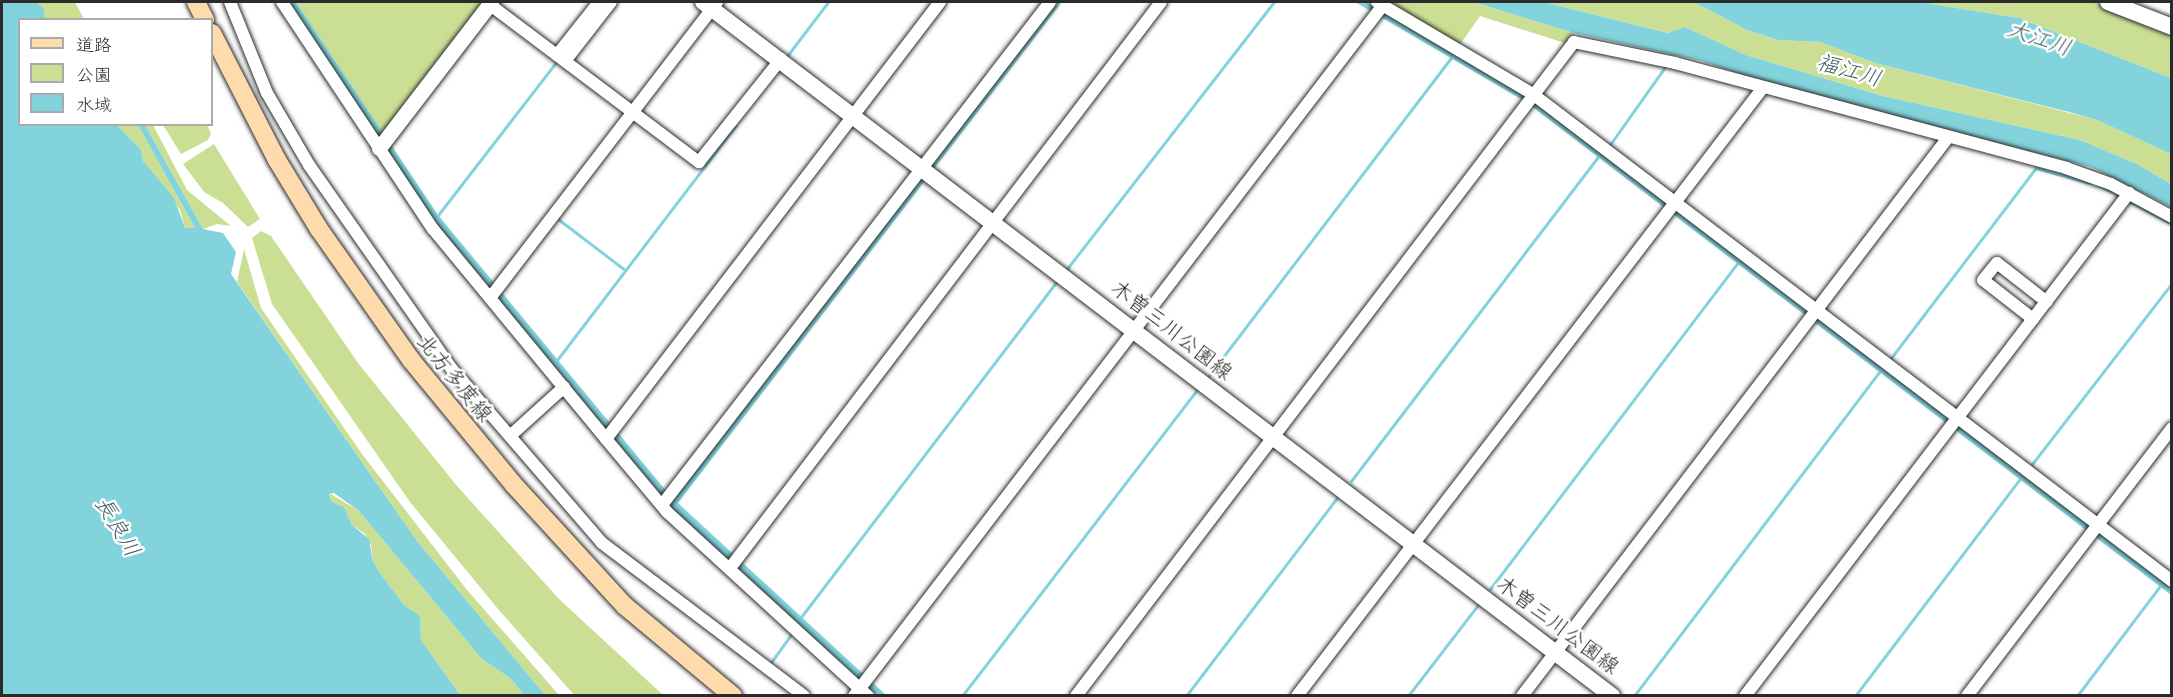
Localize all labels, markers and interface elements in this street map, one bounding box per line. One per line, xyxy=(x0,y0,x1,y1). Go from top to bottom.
water label: 大江川 xyxy=(2004,16,2074,62)
legend xyxy=(18,18,213,126)
text: 道路 xyxy=(76,34,112,56)
water label: 福江川 xyxy=(1814,49,1884,93)
text: 公園 xyxy=(76,64,112,86)
text: 水域 xyxy=(76,94,112,116)
street label: 木曽三川公園線 xyxy=(1106,275,1238,385)
street label: 北方多度線 xyxy=(412,329,498,427)
water label: 長良川 xyxy=(89,492,145,562)
street label: 木曽三川公園線 xyxy=(1492,571,1624,679)

